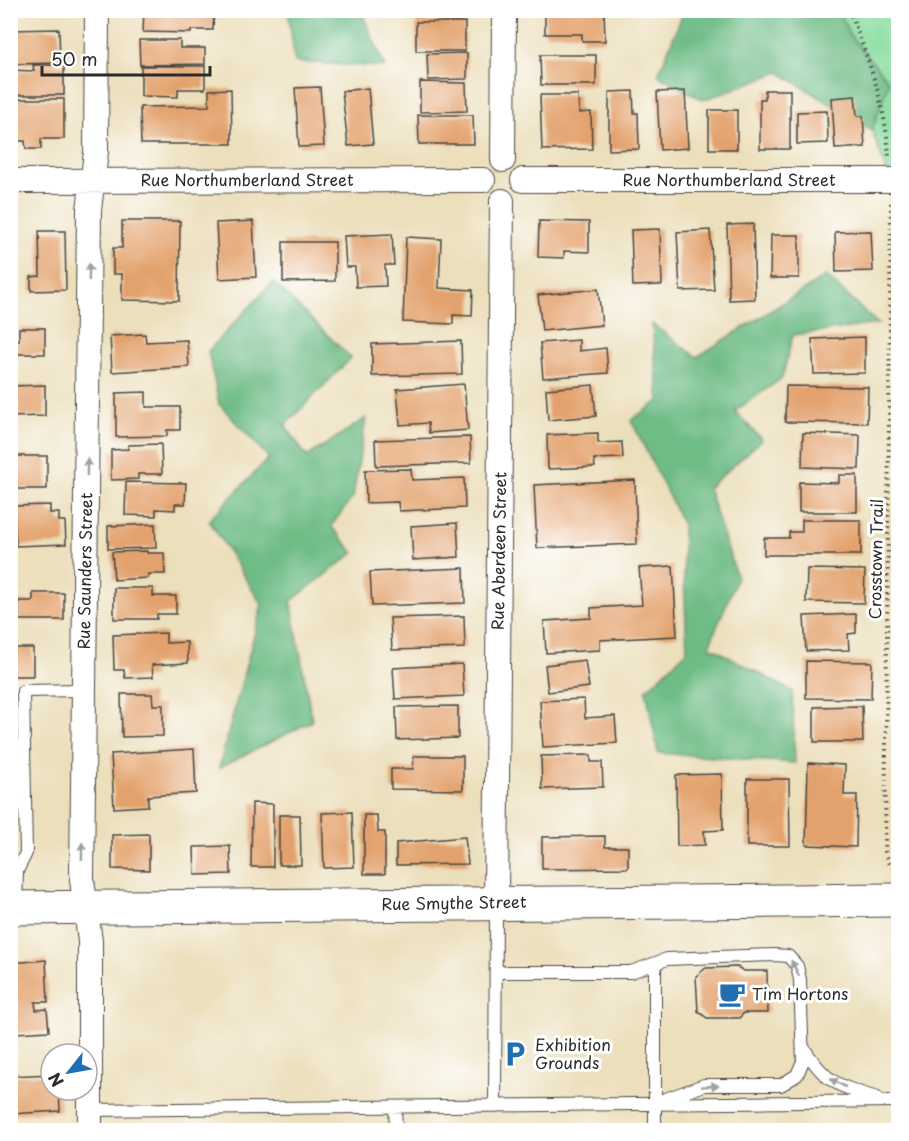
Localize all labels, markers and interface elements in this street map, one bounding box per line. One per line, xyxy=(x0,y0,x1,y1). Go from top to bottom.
scale bar xyxy=(42,39,210,77)
text: 50 m xyxy=(51,45,98,72)
street label: Rue Northumberland Street xyxy=(141,167,354,191)
street label: Rue Northumberland Street xyxy=(623,167,836,191)
one-way arrow xyxy=(84,262,94,281)
one-way arrow xyxy=(82,457,91,476)
street label: Rue Aberdeen Street xyxy=(485,471,511,630)
street label: Rue Saunders Street xyxy=(71,492,97,650)
street label: Crosstown Trail xyxy=(862,498,888,620)
one-way arrow xyxy=(77,841,87,860)
street label: Rue Smythe Street xyxy=(381,889,527,915)
one-way arrow xyxy=(790,959,800,977)
cafe icon: Tim Hortons xyxy=(717,979,747,1009)
place label: Tim Hortons xyxy=(752,981,848,1005)
place label: Exhibition Grounds xyxy=(535,1032,611,1074)
parking icon: Exhibition Grounds xyxy=(500,1039,530,1069)
north arrow xyxy=(39,1042,99,1102)
text: N xyxy=(42,1069,69,1092)
one-way arrow xyxy=(829,1079,846,1088)
one-way arrow xyxy=(701,1081,720,1090)

